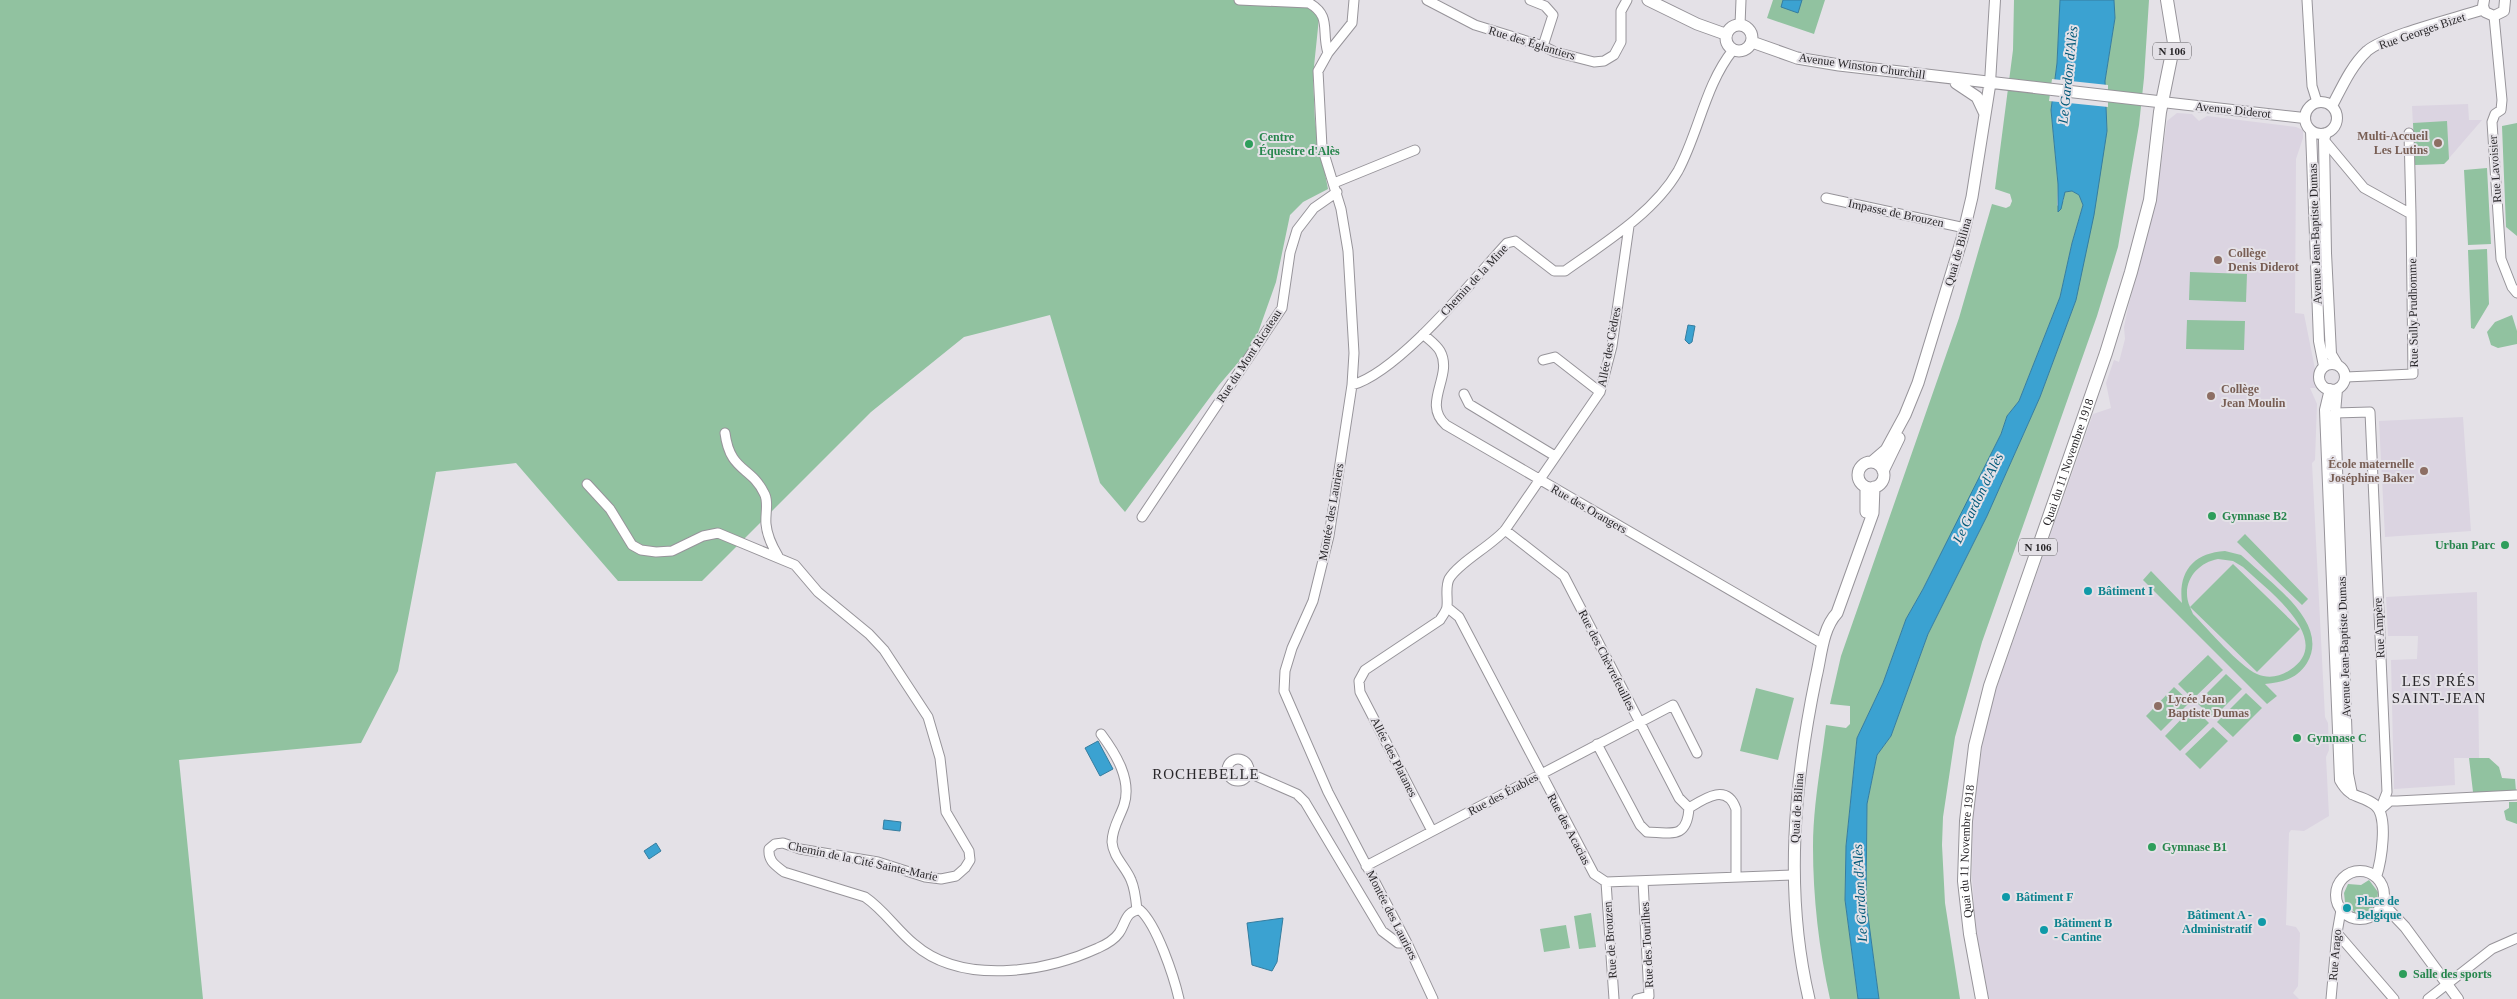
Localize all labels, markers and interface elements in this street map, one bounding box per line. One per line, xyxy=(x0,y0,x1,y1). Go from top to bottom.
street label: Rue Georges Bizet xyxy=(2377,9,2468,52)
street label: Rue des Églantiers xyxy=(1487,23,1577,63)
water label: Le Gardon d'Alès xyxy=(2055,25,2081,126)
road number: N 106 xyxy=(2153,42,2191,59)
street label: Avenue Winston Churchill xyxy=(1798,50,1927,82)
street label: Avenue Diderot xyxy=(2194,99,2272,121)
place label: Multi-Accueil Les Lutins xyxy=(2357,129,2429,157)
place label: Centre Équestre d'Alès xyxy=(1259,130,1340,158)
street label: Rue Lavoisier xyxy=(2486,135,2504,203)
marker: Multi-Accueil Les Lutins xyxy=(2432,137,2444,149)
marker: Centre Équestre d'Alès xyxy=(1243,138,1255,150)
street label: Avenue Jean-Baptiste Dumas xyxy=(2306,163,2324,305)
street label: Impasse de Brouzen xyxy=(1847,196,1945,230)
street label: Quai de Bilina xyxy=(1942,216,1975,288)
street label: Chemin de la Mine xyxy=(1437,241,1511,319)
place label: Collège Denis Diderot xyxy=(2228,246,2299,274)
marker: Collège Denis Diderot xyxy=(2212,254,2224,266)
street label: Rue Sully Prudhomme xyxy=(2405,258,2421,368)
street label: Allée des Cèdres xyxy=(1594,305,1624,388)
street label: Rue du Mont Ricateau xyxy=(1214,307,1284,405)
place label: Collège Jean Moulin xyxy=(2221,382,2286,410)
marker: Collège Jean Moulin xyxy=(2205,390,2217,402)
street label: Quai du 11 Novembre 1918 xyxy=(2039,397,2097,527)
water label: Le Gardon d'Alès xyxy=(1949,450,2006,546)
place label: École maternelle Joséphine Baker xyxy=(2328,457,2415,485)
street label: Montée des Lauriers xyxy=(1316,462,1347,562)
marker: École maternelle Joséphine Baker xyxy=(2418,465,2430,477)
street label: Rue des Orangers xyxy=(1549,482,1630,537)
place label: Gymnase B2 xyxy=(2222,509,2287,523)
marker: Gymnase B2 xyxy=(2206,510,2218,522)
road number: N 106 xyxy=(2019,538,2057,556)
place label: Urban Parc xyxy=(2435,538,2496,552)
marker: Urban Parc xyxy=(2499,539,2511,551)
street label: Avenue Jean-Baptiste Dumas xyxy=(2335,576,2353,718)
place label: Bâtiment I xyxy=(2098,584,2153,598)
marker: Bâtiment I xyxy=(2082,585,2094,597)
street label: Rue Ampère xyxy=(2370,598,2388,658)
street label: Rue des Chèvrefeuilles xyxy=(1575,607,1639,713)
district label: LES PRÉS SAINT-JEAN xyxy=(2392,673,2486,706)
place label: Lycée Jean Baptiste Dumas xyxy=(2168,692,2249,720)
marker: Lycée Jean Baptiste Dumas xyxy=(2152,700,2164,712)
street label: Allée des Platanes xyxy=(1368,715,1420,800)
place label: Gymnase C xyxy=(2307,731,2367,745)
marker: Gymnase C xyxy=(2291,732,2303,744)
district label: ROCHEBELLE xyxy=(1152,766,1260,782)
street label: Rue des Érables xyxy=(1466,770,1541,818)
street label: Quai de Bilina xyxy=(1788,772,1806,843)
street label: Quai du 11 Novembre 1918 xyxy=(1957,784,1977,919)
street label: Rue des Acacias xyxy=(1544,791,1594,867)
street label: Chemin de la Cité Sainte-Marie xyxy=(787,838,939,884)
place label: Gymnase B1 xyxy=(2162,840,2227,854)
marker: Gymnase B1 xyxy=(2146,841,2158,853)
water label: Le Gardon d'Alès xyxy=(1850,843,1870,943)
street label: Montée des Lauriers xyxy=(1363,868,1421,962)
place label: Bâtiment F xyxy=(2016,890,2074,904)
marker: Bâtiment F xyxy=(2000,891,2012,903)
place label: Place de Belgique xyxy=(2357,894,2402,922)
street label: Rue de Brouzen xyxy=(1600,901,1620,979)
street label: Rue des Tourilhes xyxy=(1638,901,1656,988)
marker: Place de Belgique xyxy=(2341,902,2353,914)
place label: Bâtiment A - Administratif xyxy=(2182,908,2253,936)
place label: Bâtiment B - Cantine xyxy=(2054,916,2112,944)
marker: Bâtiment A - Administratif xyxy=(2256,916,2268,928)
marker: Bâtiment B - Cantine xyxy=(2038,924,2050,936)
street label: Rue Arago xyxy=(2326,929,2344,981)
place label: Salle des sports xyxy=(2413,967,2492,981)
marker: Salle des sports xyxy=(2397,968,2409,980)

